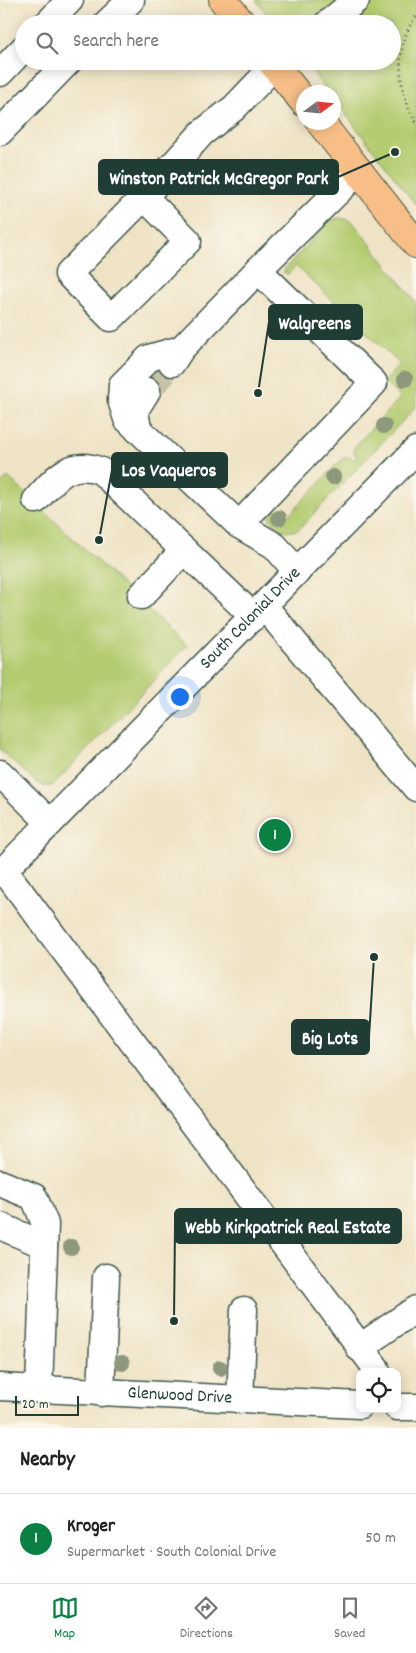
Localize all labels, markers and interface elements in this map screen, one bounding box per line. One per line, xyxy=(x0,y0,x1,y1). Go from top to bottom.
search box xyxy=(15,15,401,70)
icon: search xyxy=(33,29,61,57)
text: Search here xyxy=(73,29,159,56)
north arrow xyxy=(296,85,341,130)
callout: Winston Patrick McGregor Park xyxy=(99,160,338,194)
text: Winston Patrick McGregor Park xyxy=(110,167,329,194)
callout: Walgreens xyxy=(269,305,362,339)
text: Walgreens xyxy=(278,312,352,339)
callout: Los Vaqueros xyxy=(112,453,227,487)
text: Los Vaqueros xyxy=(121,459,217,486)
street label: South Colonial Drive xyxy=(194,561,307,675)
your location xyxy=(167,684,193,710)
pin: 1 xyxy=(259,816,291,854)
callout: Big Lots xyxy=(292,1020,369,1054)
text: Big Lots xyxy=(302,1027,358,1054)
callout: Webb Kirkpatrick Real Estate xyxy=(175,1209,401,1243)
text: Webb Kirkpatrick Real Estate xyxy=(185,1216,391,1243)
map controls xyxy=(356,1368,401,1413)
button: locate xyxy=(356,1368,401,1413)
street label: Glenwood Drive xyxy=(127,1381,233,1411)
scale bar xyxy=(15,1393,79,1416)
text: 20 m xyxy=(22,1395,49,1415)
text: Nearby xyxy=(20,1446,75,1476)
text: Kroger xyxy=(67,1514,115,1541)
text: 1 xyxy=(34,1527,38,1550)
text: 50 m xyxy=(365,1527,396,1550)
text: Supermarket · South Colonial Drive xyxy=(67,1541,276,1564)
tab: Map xyxy=(51,1594,79,1644)
tab: Directions xyxy=(180,1594,233,1644)
tab: Saved xyxy=(334,1594,365,1644)

